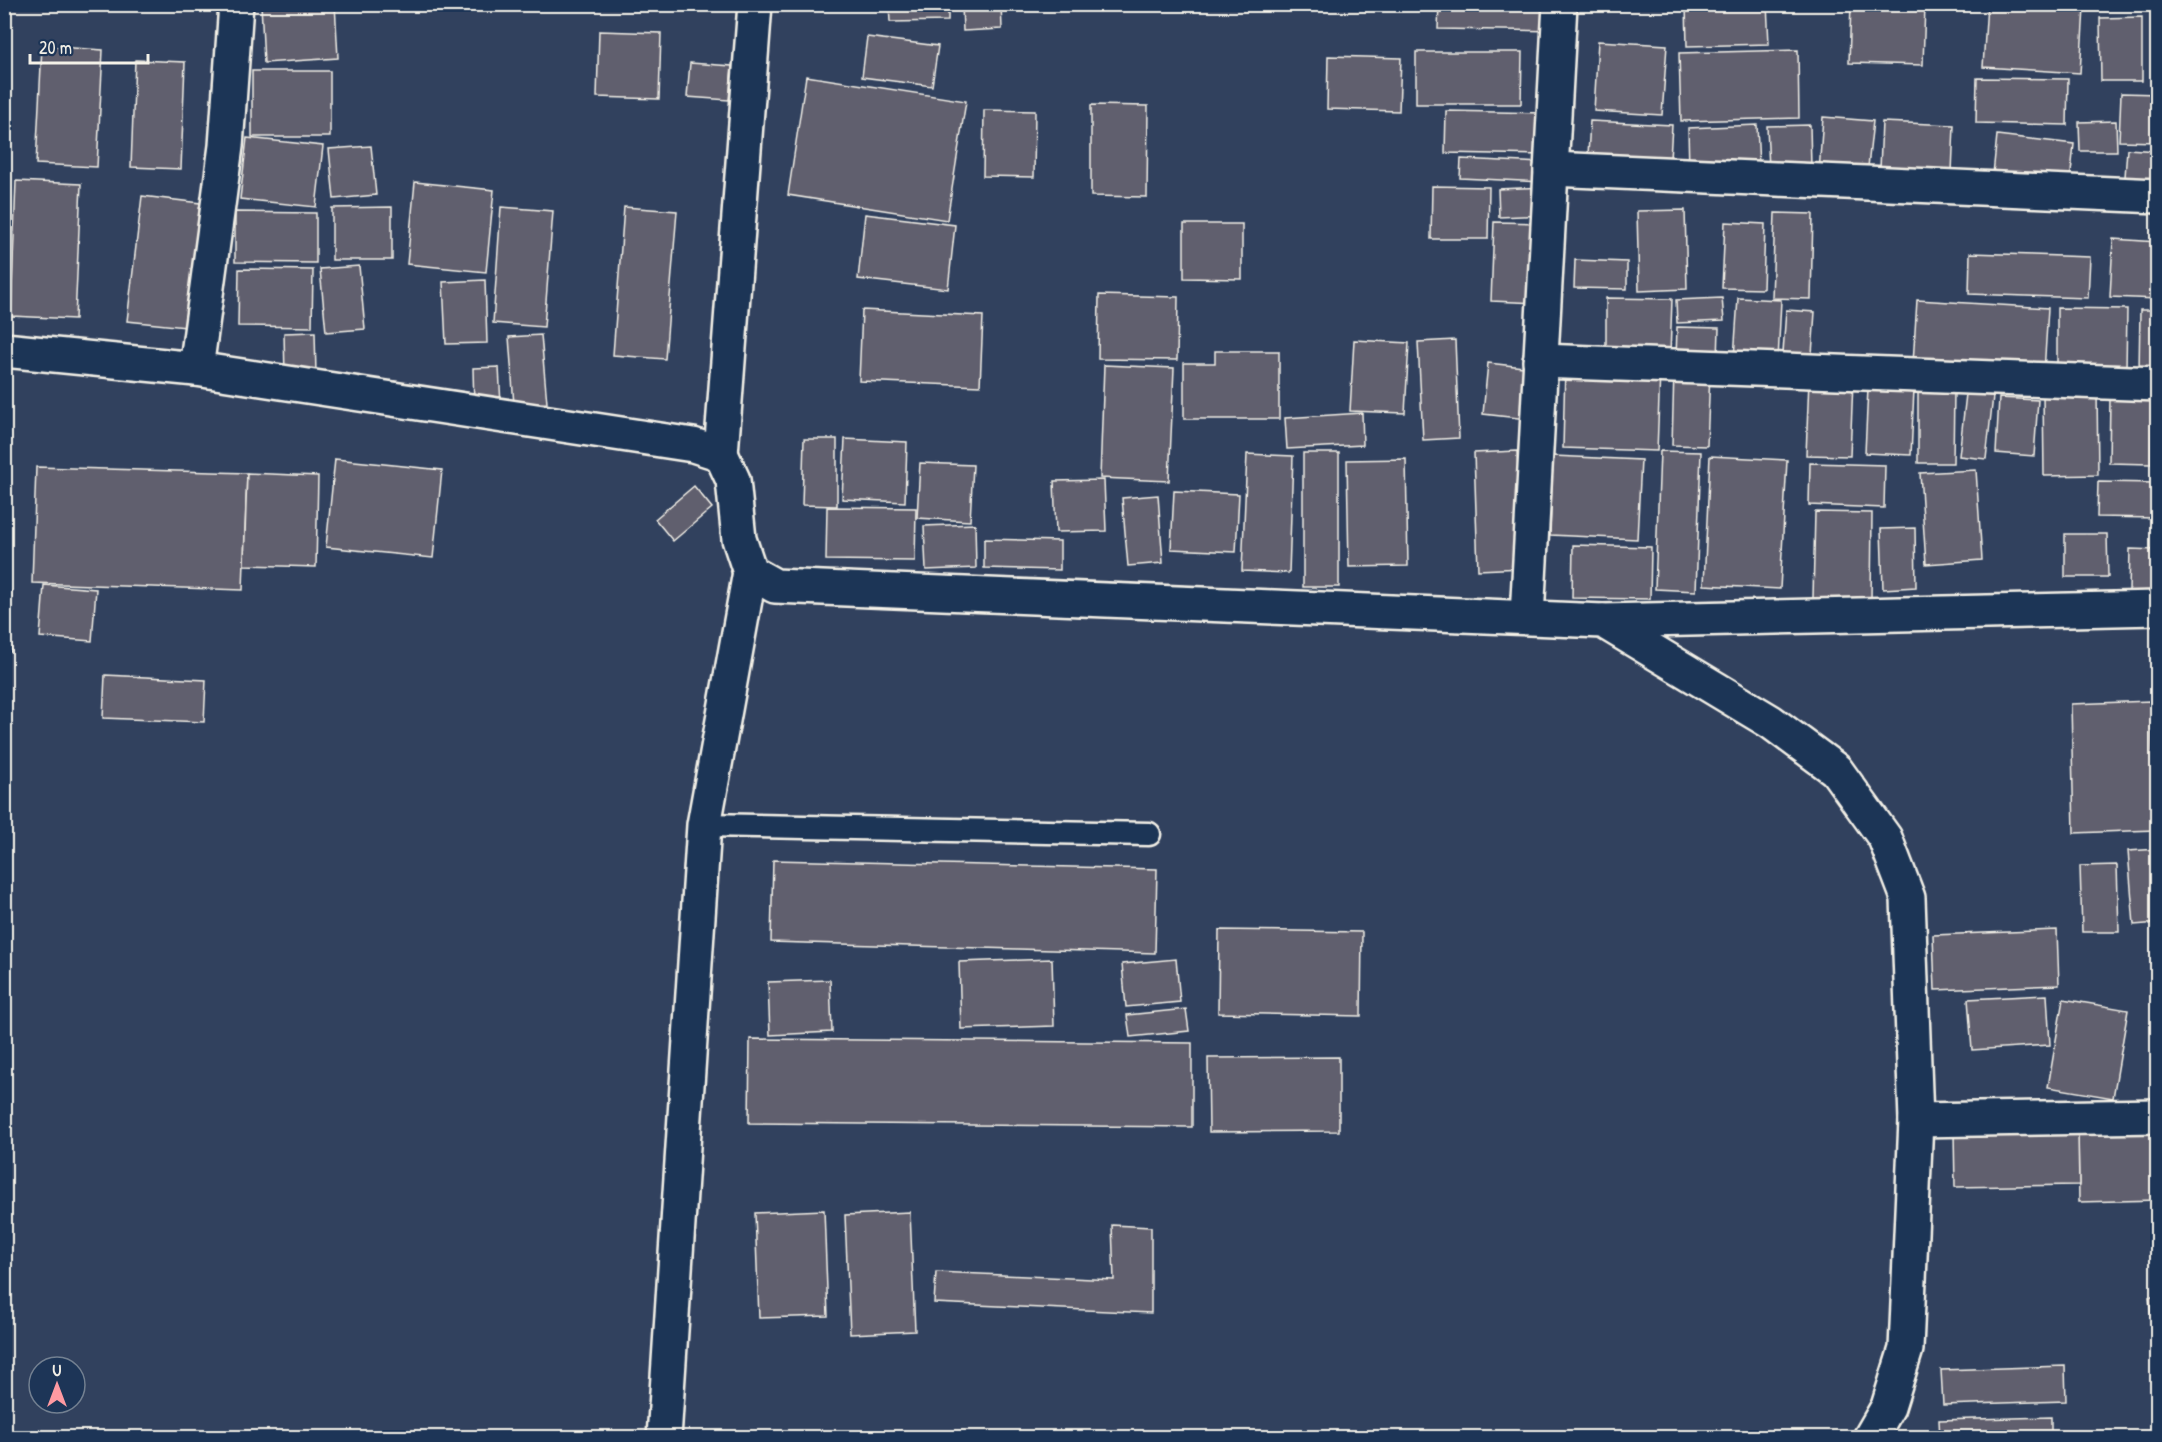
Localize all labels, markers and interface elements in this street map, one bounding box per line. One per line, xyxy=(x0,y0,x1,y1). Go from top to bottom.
scale bar xyxy=(30,27,148,65)
text: 20 m xyxy=(39,35,72,60)
north arrow xyxy=(27,1355,87,1415)
text: U xyxy=(53,1359,62,1381)

